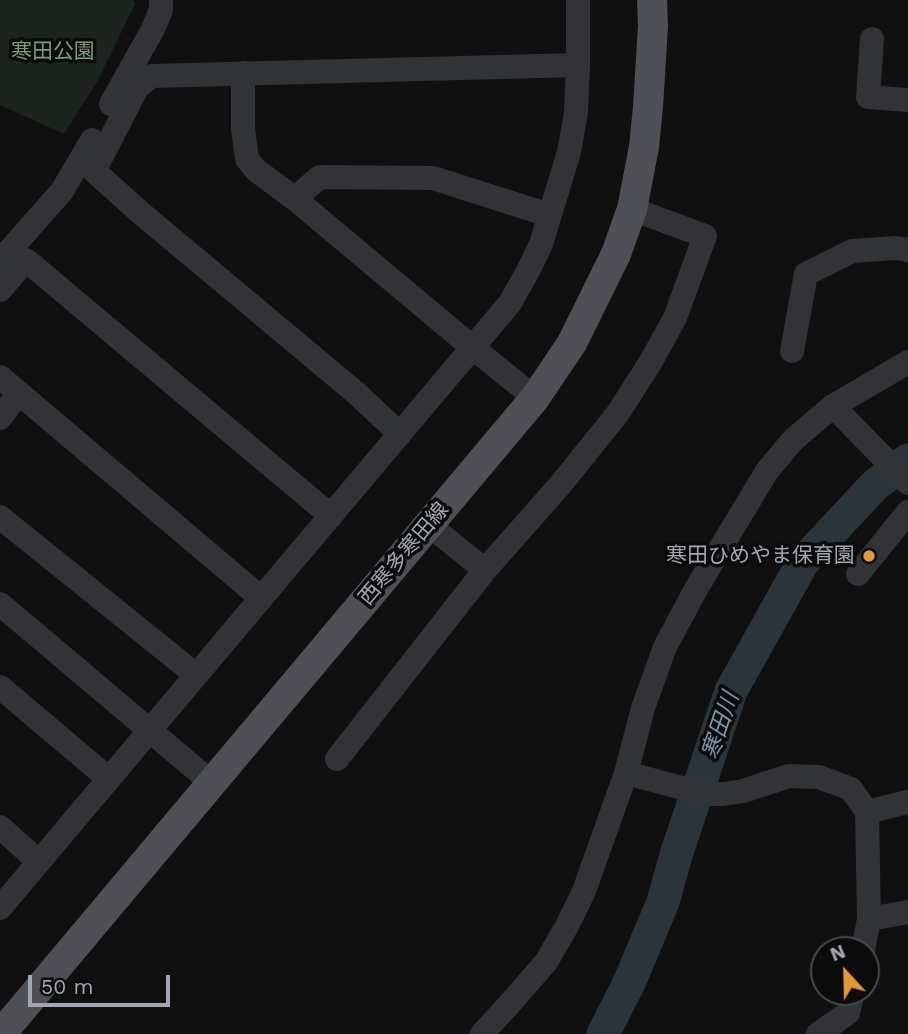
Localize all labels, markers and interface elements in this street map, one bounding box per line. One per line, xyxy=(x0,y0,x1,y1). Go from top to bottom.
park label: 寒田公園 xyxy=(11,39,95,65)
street label: 西寒多寒田線 xyxy=(354,498,454,610)
place label: 寒田ひめやま保育園 xyxy=(666,543,855,569)
marker: 寒田ひめやま保育園 xyxy=(861,548,877,564)
water label: 寒田川 xyxy=(697,689,745,763)
north arrow xyxy=(810,936,880,1006)
text: N xyxy=(827,940,849,966)
scale bar xyxy=(32,960,173,1004)
text: 50 m xyxy=(41,974,93,999)

